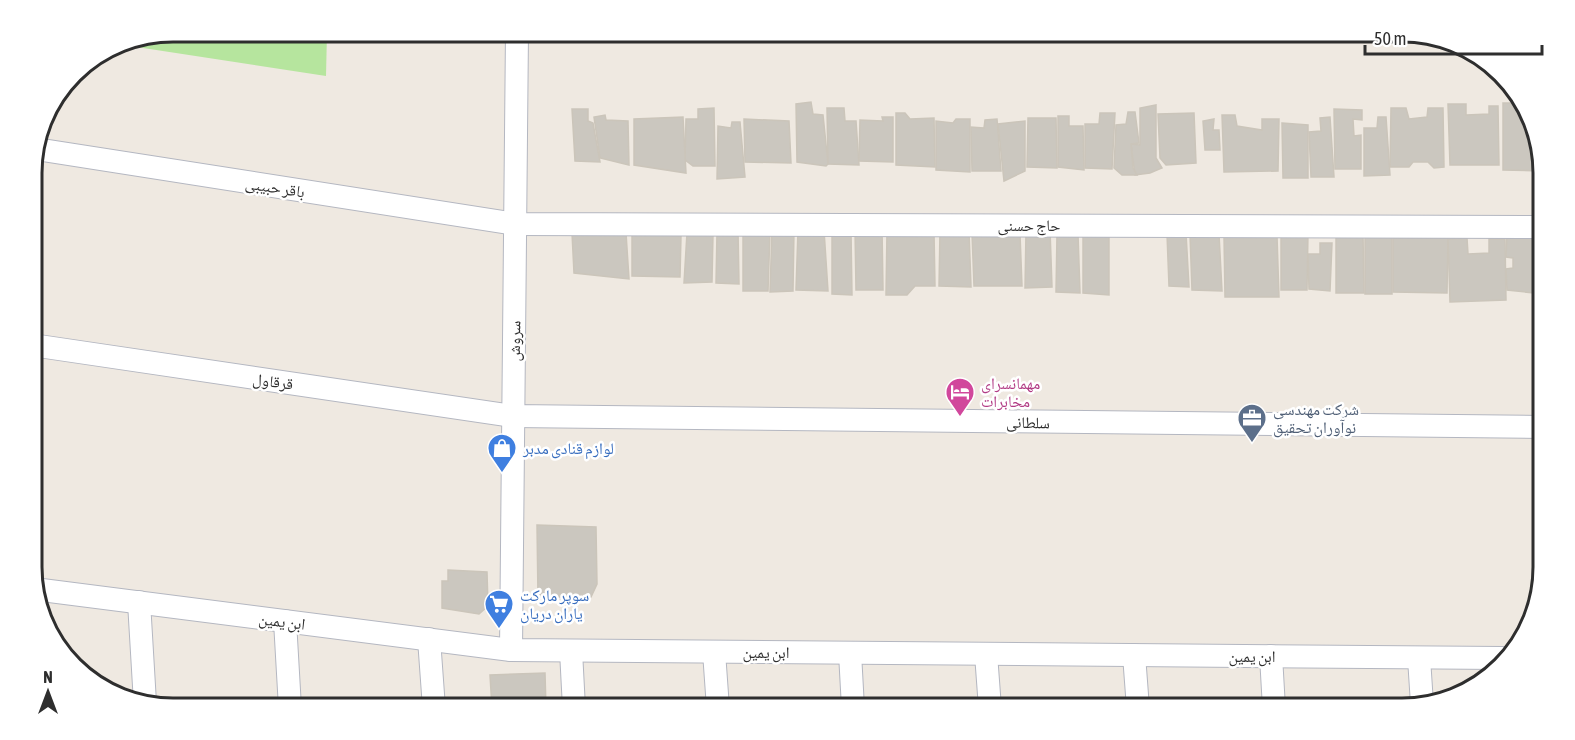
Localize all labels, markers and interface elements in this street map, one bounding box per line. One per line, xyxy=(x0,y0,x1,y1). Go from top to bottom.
scale bar xyxy=(1365,18,1542,56)
text: 50 m xyxy=(1374,28,1406,49)
street label: باقر حبیبی xyxy=(244,173,306,203)
street label: حاج حسنی xyxy=(997,216,1061,236)
street label: سروش xyxy=(505,320,525,362)
street label: قرقاول xyxy=(251,369,295,395)
place label: مهمانسرای مخابرات xyxy=(981,374,1040,411)
hotel icon: مهمانسرای مخابرات xyxy=(944,376,976,418)
place label: شرکت مهندسی نوآوران تحقیق xyxy=(1273,400,1359,438)
office icon: شرکت مهندسی نوآوران تحقیق xyxy=(1236,402,1268,444)
street label: سلطانی xyxy=(1006,413,1050,433)
shop icon: لوازم قنادى مدبر xyxy=(486,432,518,474)
place label: لوازم قنادى مدبر xyxy=(522,439,614,459)
place label: سوپر مارکت یاران دریان xyxy=(520,586,589,624)
supermarket icon: سوپر مارکت یاران دریان xyxy=(483,588,515,630)
street label: ابن یمین xyxy=(257,609,306,635)
street label: ابن یمین xyxy=(743,643,789,663)
street label: ابن یمین xyxy=(1229,647,1275,667)
north arrow xyxy=(18,662,78,722)
text: N xyxy=(43,668,53,686)

